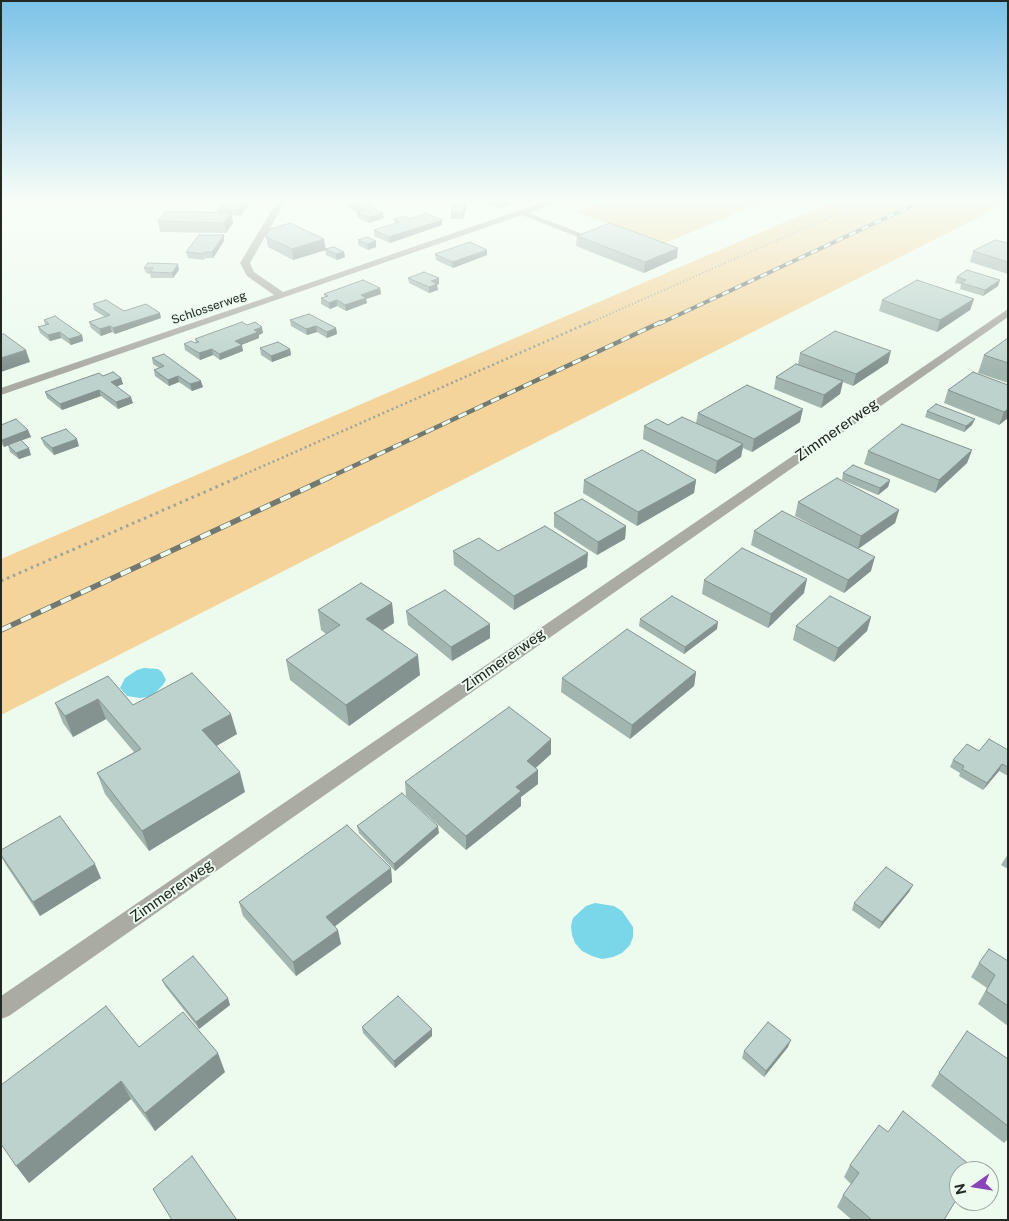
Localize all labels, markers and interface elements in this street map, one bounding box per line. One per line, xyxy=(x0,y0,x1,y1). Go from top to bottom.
street label: Schlosserweg xyxy=(169,288,249,328)
street label: Zimmererweg xyxy=(792,395,882,465)
street label: Zimmererweg xyxy=(459,625,549,695)
street label: Zimmererweg xyxy=(127,856,217,926)
north arrow xyxy=(949,1161,999,1211)
text: N xyxy=(951,1182,969,1196)

